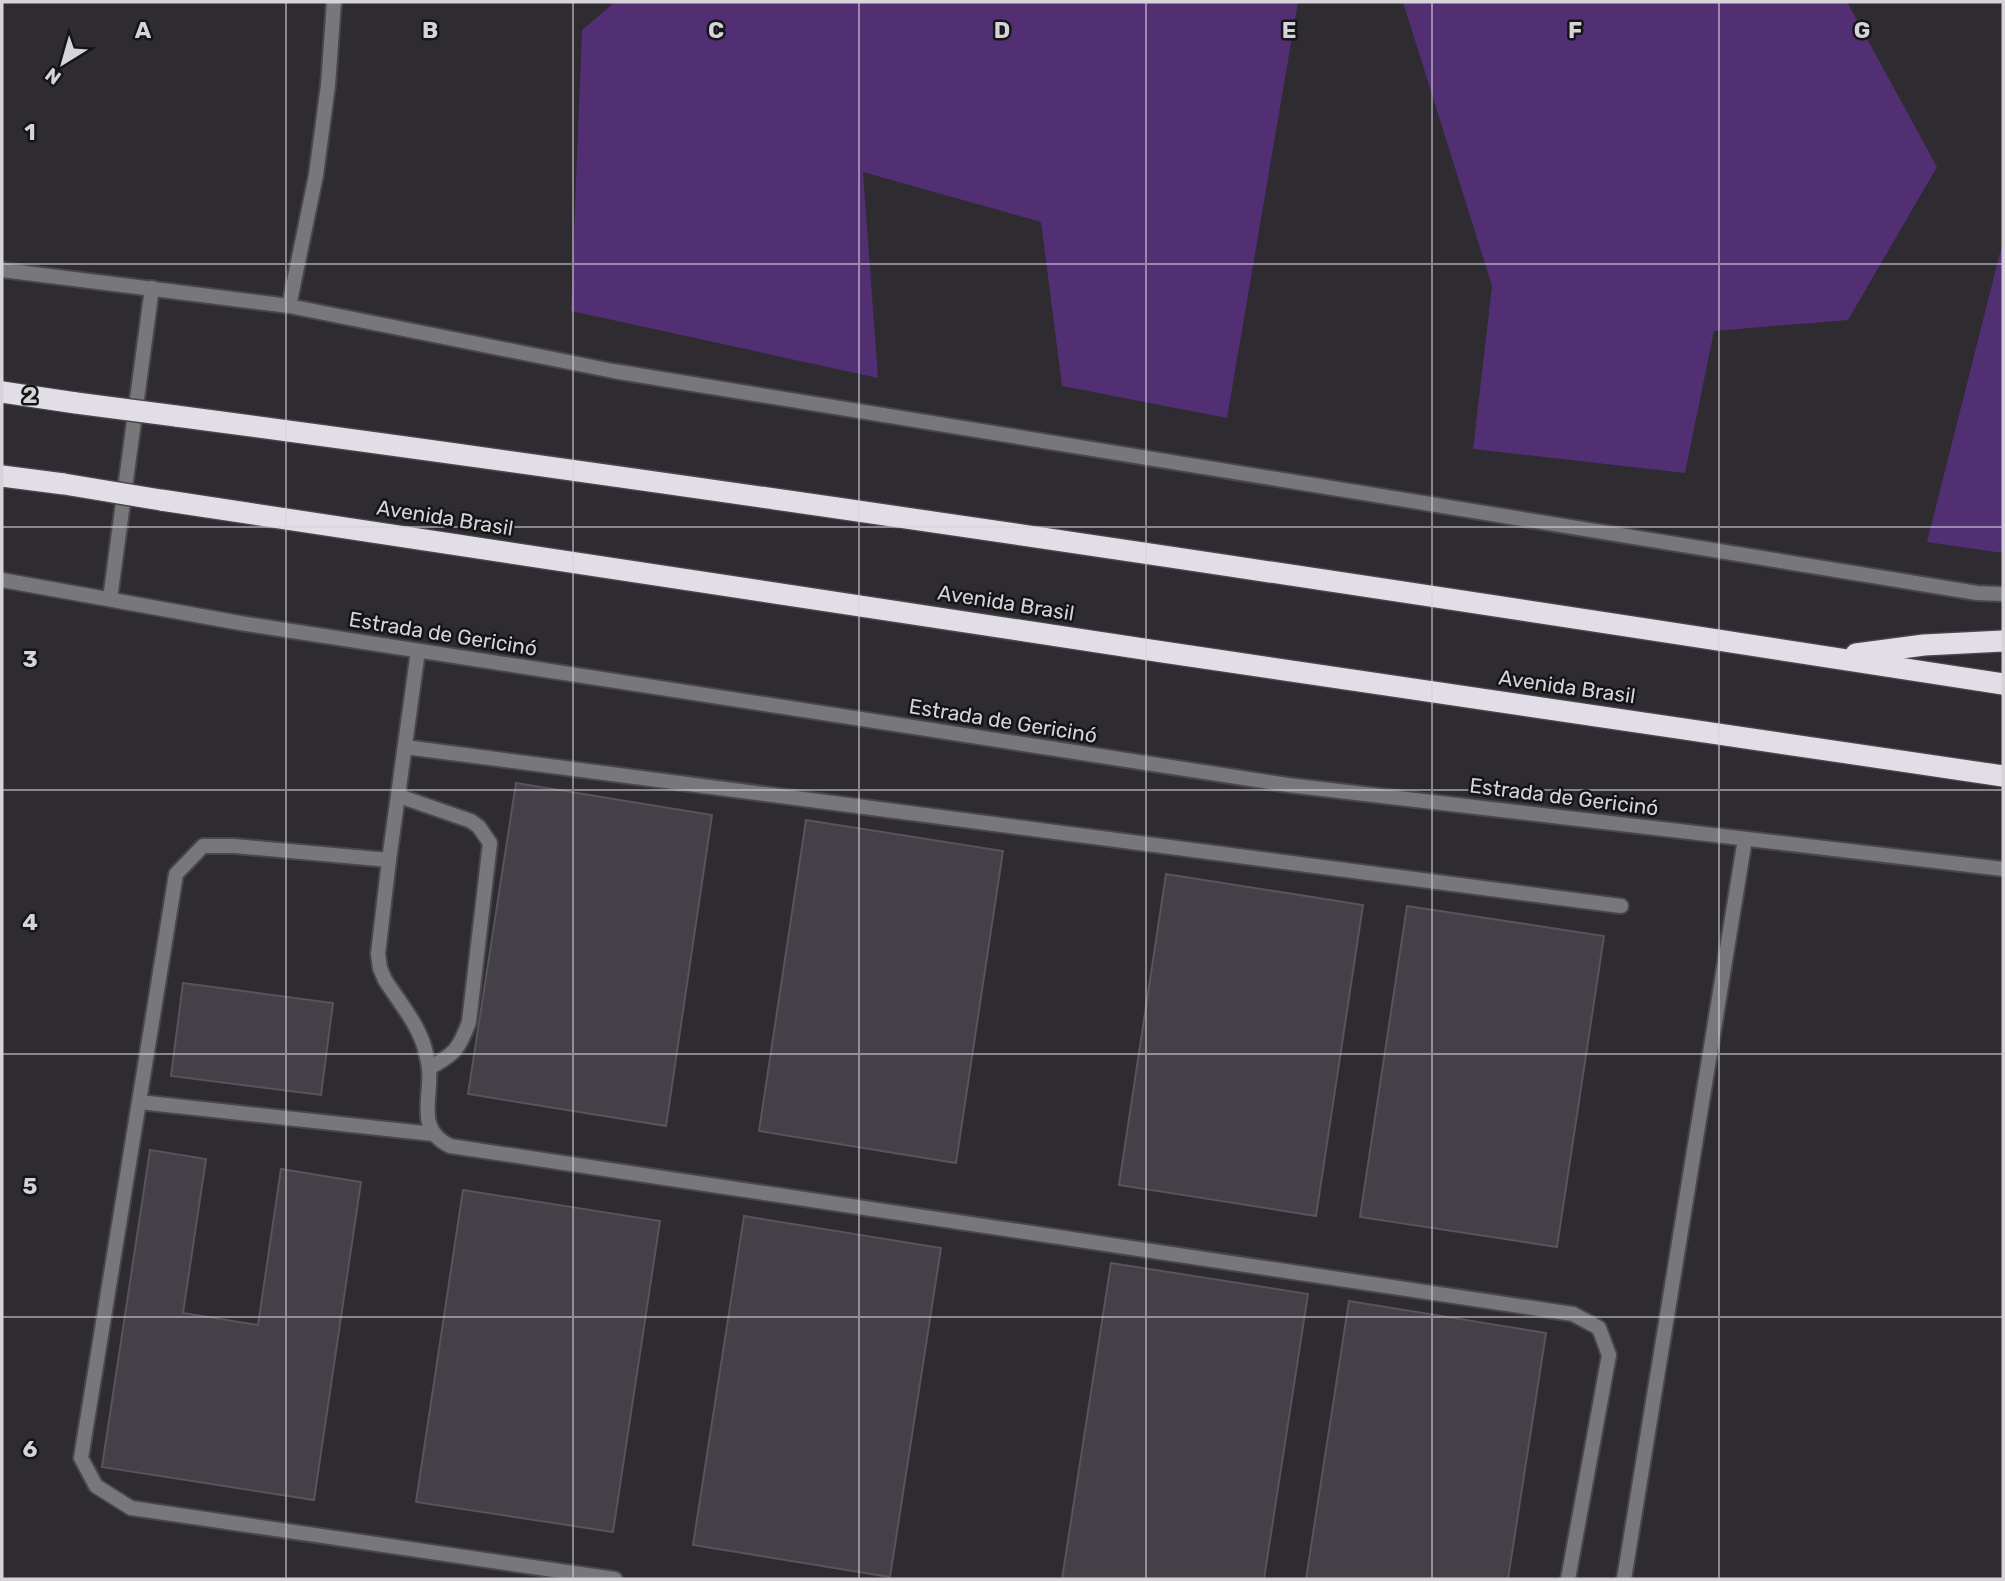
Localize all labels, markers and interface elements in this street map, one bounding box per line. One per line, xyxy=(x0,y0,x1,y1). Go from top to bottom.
text: A xyxy=(135,16,152,44)
text: B xyxy=(422,16,438,44)
text: C xyxy=(708,16,724,44)
text: D xyxy=(994,16,1010,44)
text: E xyxy=(1282,16,1296,44)
text: F xyxy=(1568,16,1582,44)
text: G xyxy=(1854,16,1870,44)
north arrow xyxy=(28,28,98,98)
text: N xyxy=(41,63,65,89)
text: 1 xyxy=(24,118,36,146)
text: 2 xyxy=(23,381,37,409)
street label: Avenida Brasil xyxy=(375,494,515,541)
street label: Avenida Brasil xyxy=(936,579,1076,626)
street label: Estrada de Gericinó xyxy=(347,606,539,661)
text: 3 xyxy=(22,645,38,673)
street label: Avenida Brasil xyxy=(1497,665,1637,708)
street label: Estrada de Gericinó xyxy=(907,693,1099,748)
street label: Estrada de Gericinó xyxy=(1468,773,1660,821)
text: 4 xyxy=(22,908,38,936)
text: 5 xyxy=(23,1172,38,1200)
text: 6 xyxy=(23,1435,38,1463)

